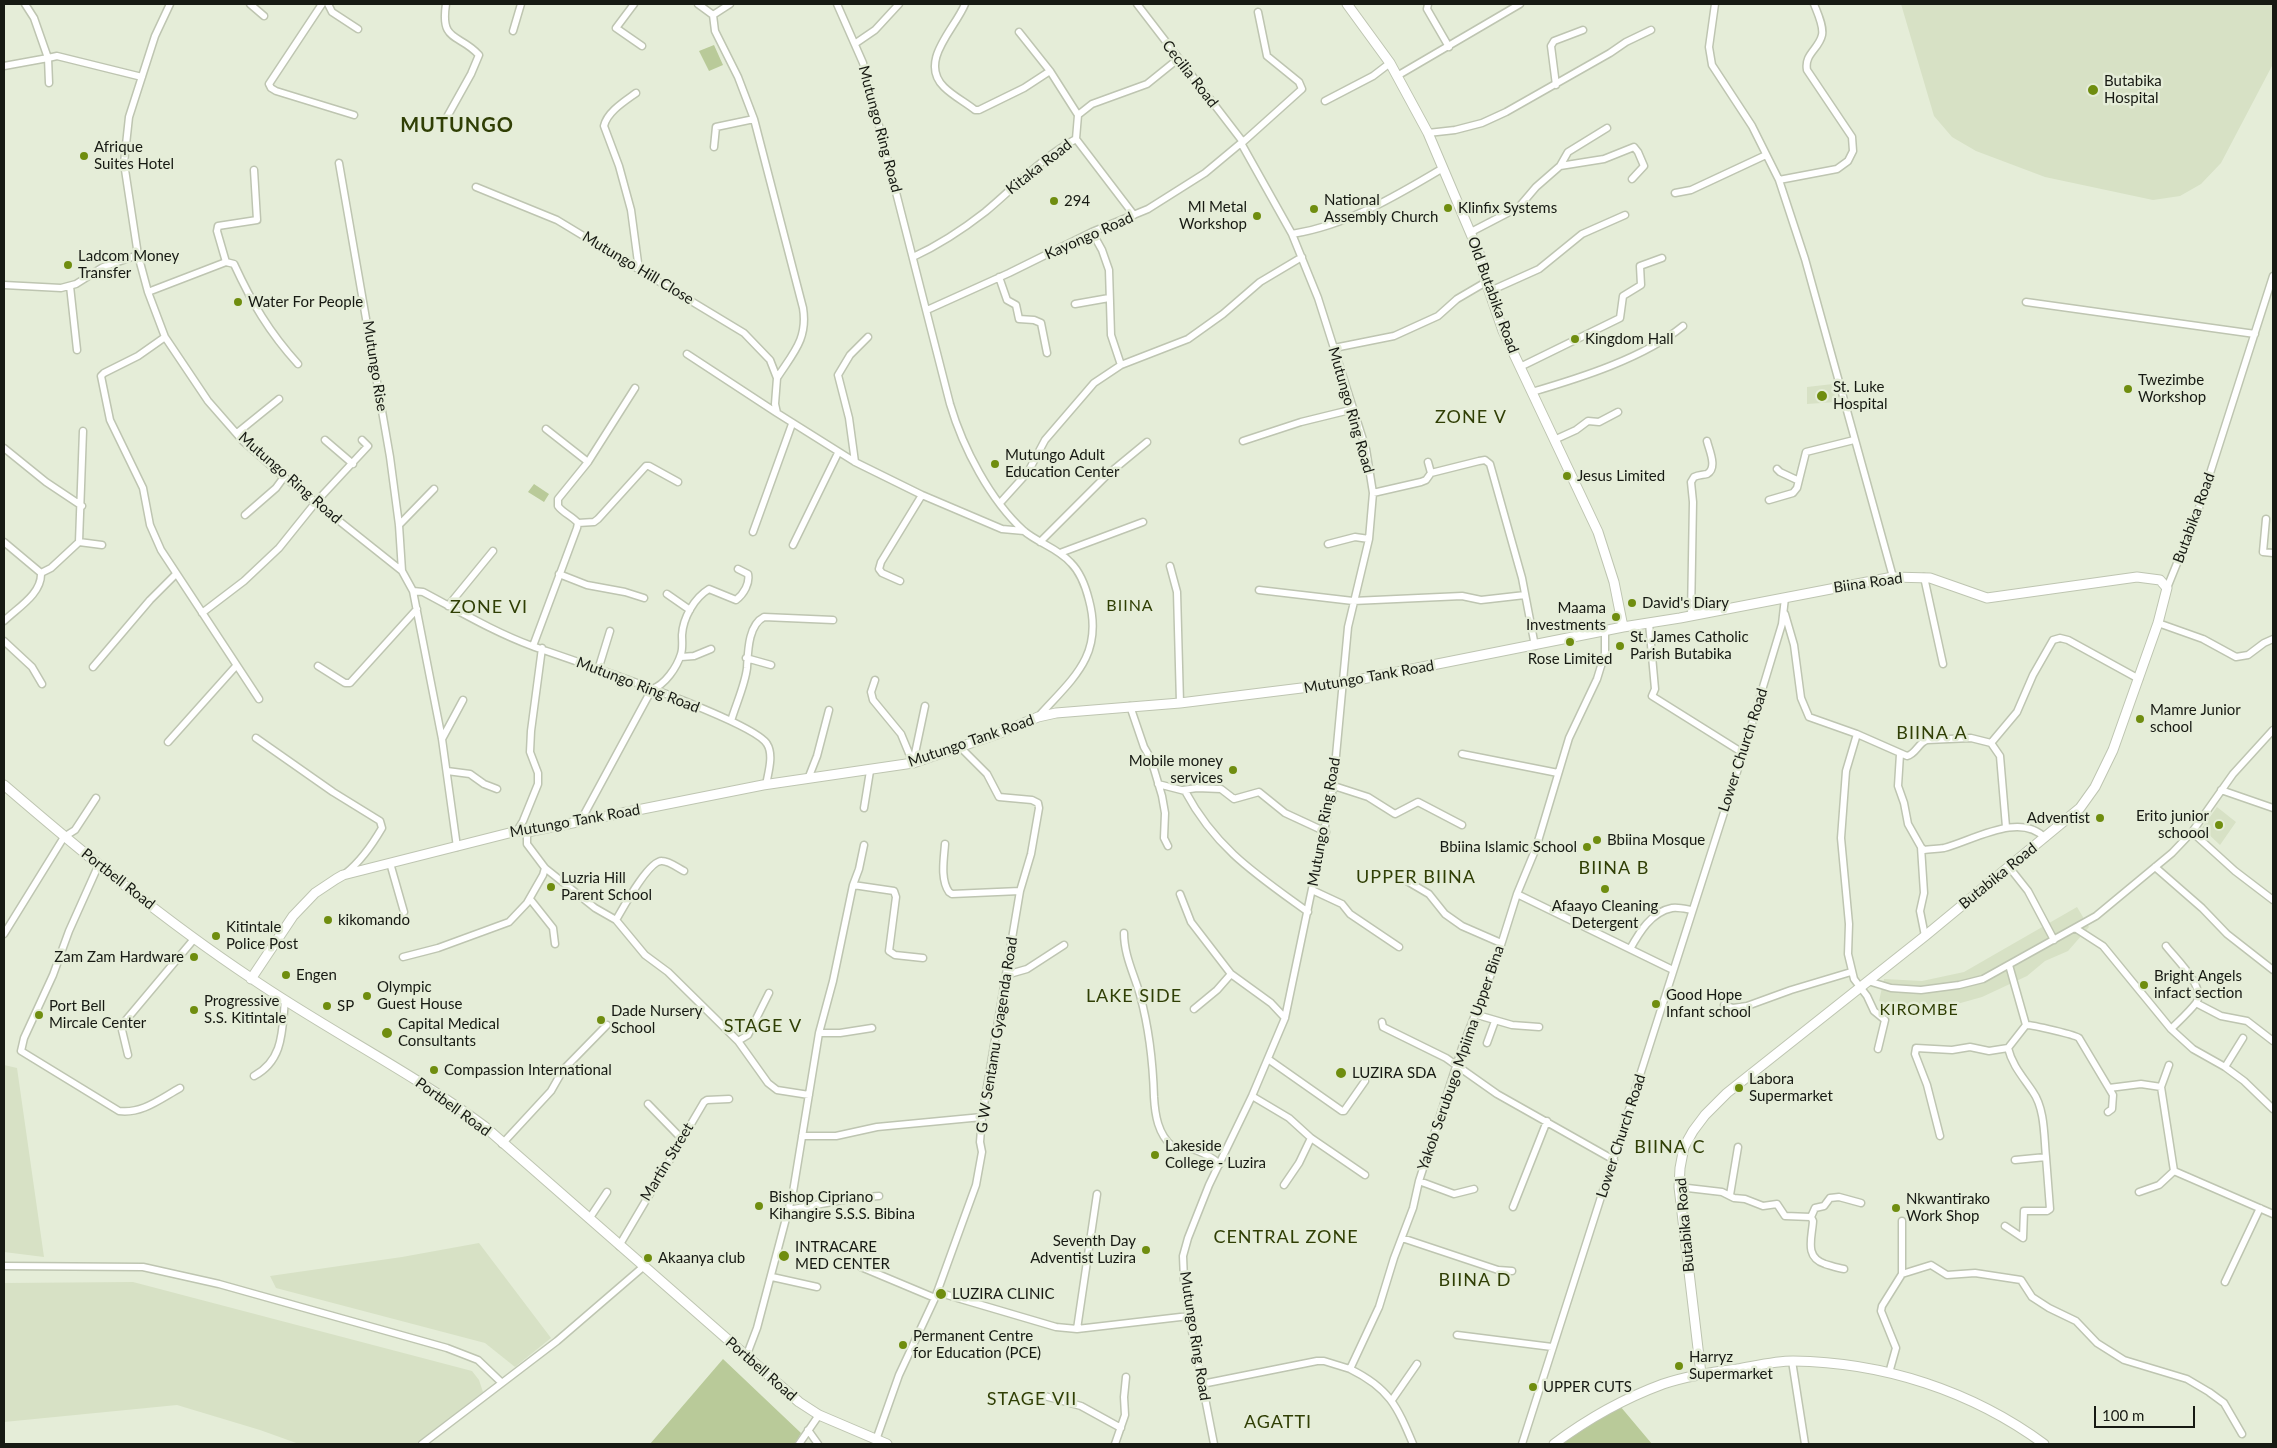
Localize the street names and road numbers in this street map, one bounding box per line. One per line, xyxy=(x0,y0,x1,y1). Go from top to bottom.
street label: Cecilia Road xyxy=(1158,37,1222,111)
street label: Mutungo Ring Road xyxy=(854,64,906,194)
street label: Kitaka Road xyxy=(1003,136,1075,198)
street label: Kayongo Road xyxy=(1042,208,1136,264)
street label: Mutungo Hill Close xyxy=(579,228,697,308)
street label: Old Butabika Road xyxy=(1464,234,1522,356)
street label: Mutungo Rise xyxy=(359,319,391,413)
street label: Mutungo Ring Road xyxy=(1324,345,1378,475)
street label: Mutungo Ring Road xyxy=(235,428,345,528)
street label: Butabika Road xyxy=(2169,470,2219,566)
street label: Biina Road xyxy=(1832,569,1904,597)
street label: Mutungo Ring Road xyxy=(574,653,702,717)
street label: Mutungo Tank Road xyxy=(1302,657,1436,697)
street label: Lower Church Road xyxy=(1715,686,1771,814)
street label: Mutungo Tank Road xyxy=(906,711,1036,771)
street label: Mutungo Ring Road xyxy=(1304,756,1344,888)
street label: Mutungo Tank Road xyxy=(508,801,642,841)
street label: Butabika Road xyxy=(1955,839,2041,913)
street label: Portbell Road xyxy=(78,845,158,913)
street label: G W Sentamu Gyagenda Road xyxy=(973,936,1021,1134)
street label: Yakob Serubugo Mpiima Upper Bina xyxy=(1414,943,1508,1173)
street label: Lower Church Road xyxy=(1593,1072,1649,1200)
street label: Portbell Road xyxy=(412,1074,494,1140)
street label: Martin Street xyxy=(637,1120,697,1204)
street label: Butabika Road xyxy=(1672,1177,1698,1273)
street label: Mutungo Ring Road xyxy=(1176,1270,1214,1402)
street label: Portbell Road xyxy=(722,1333,800,1405)

